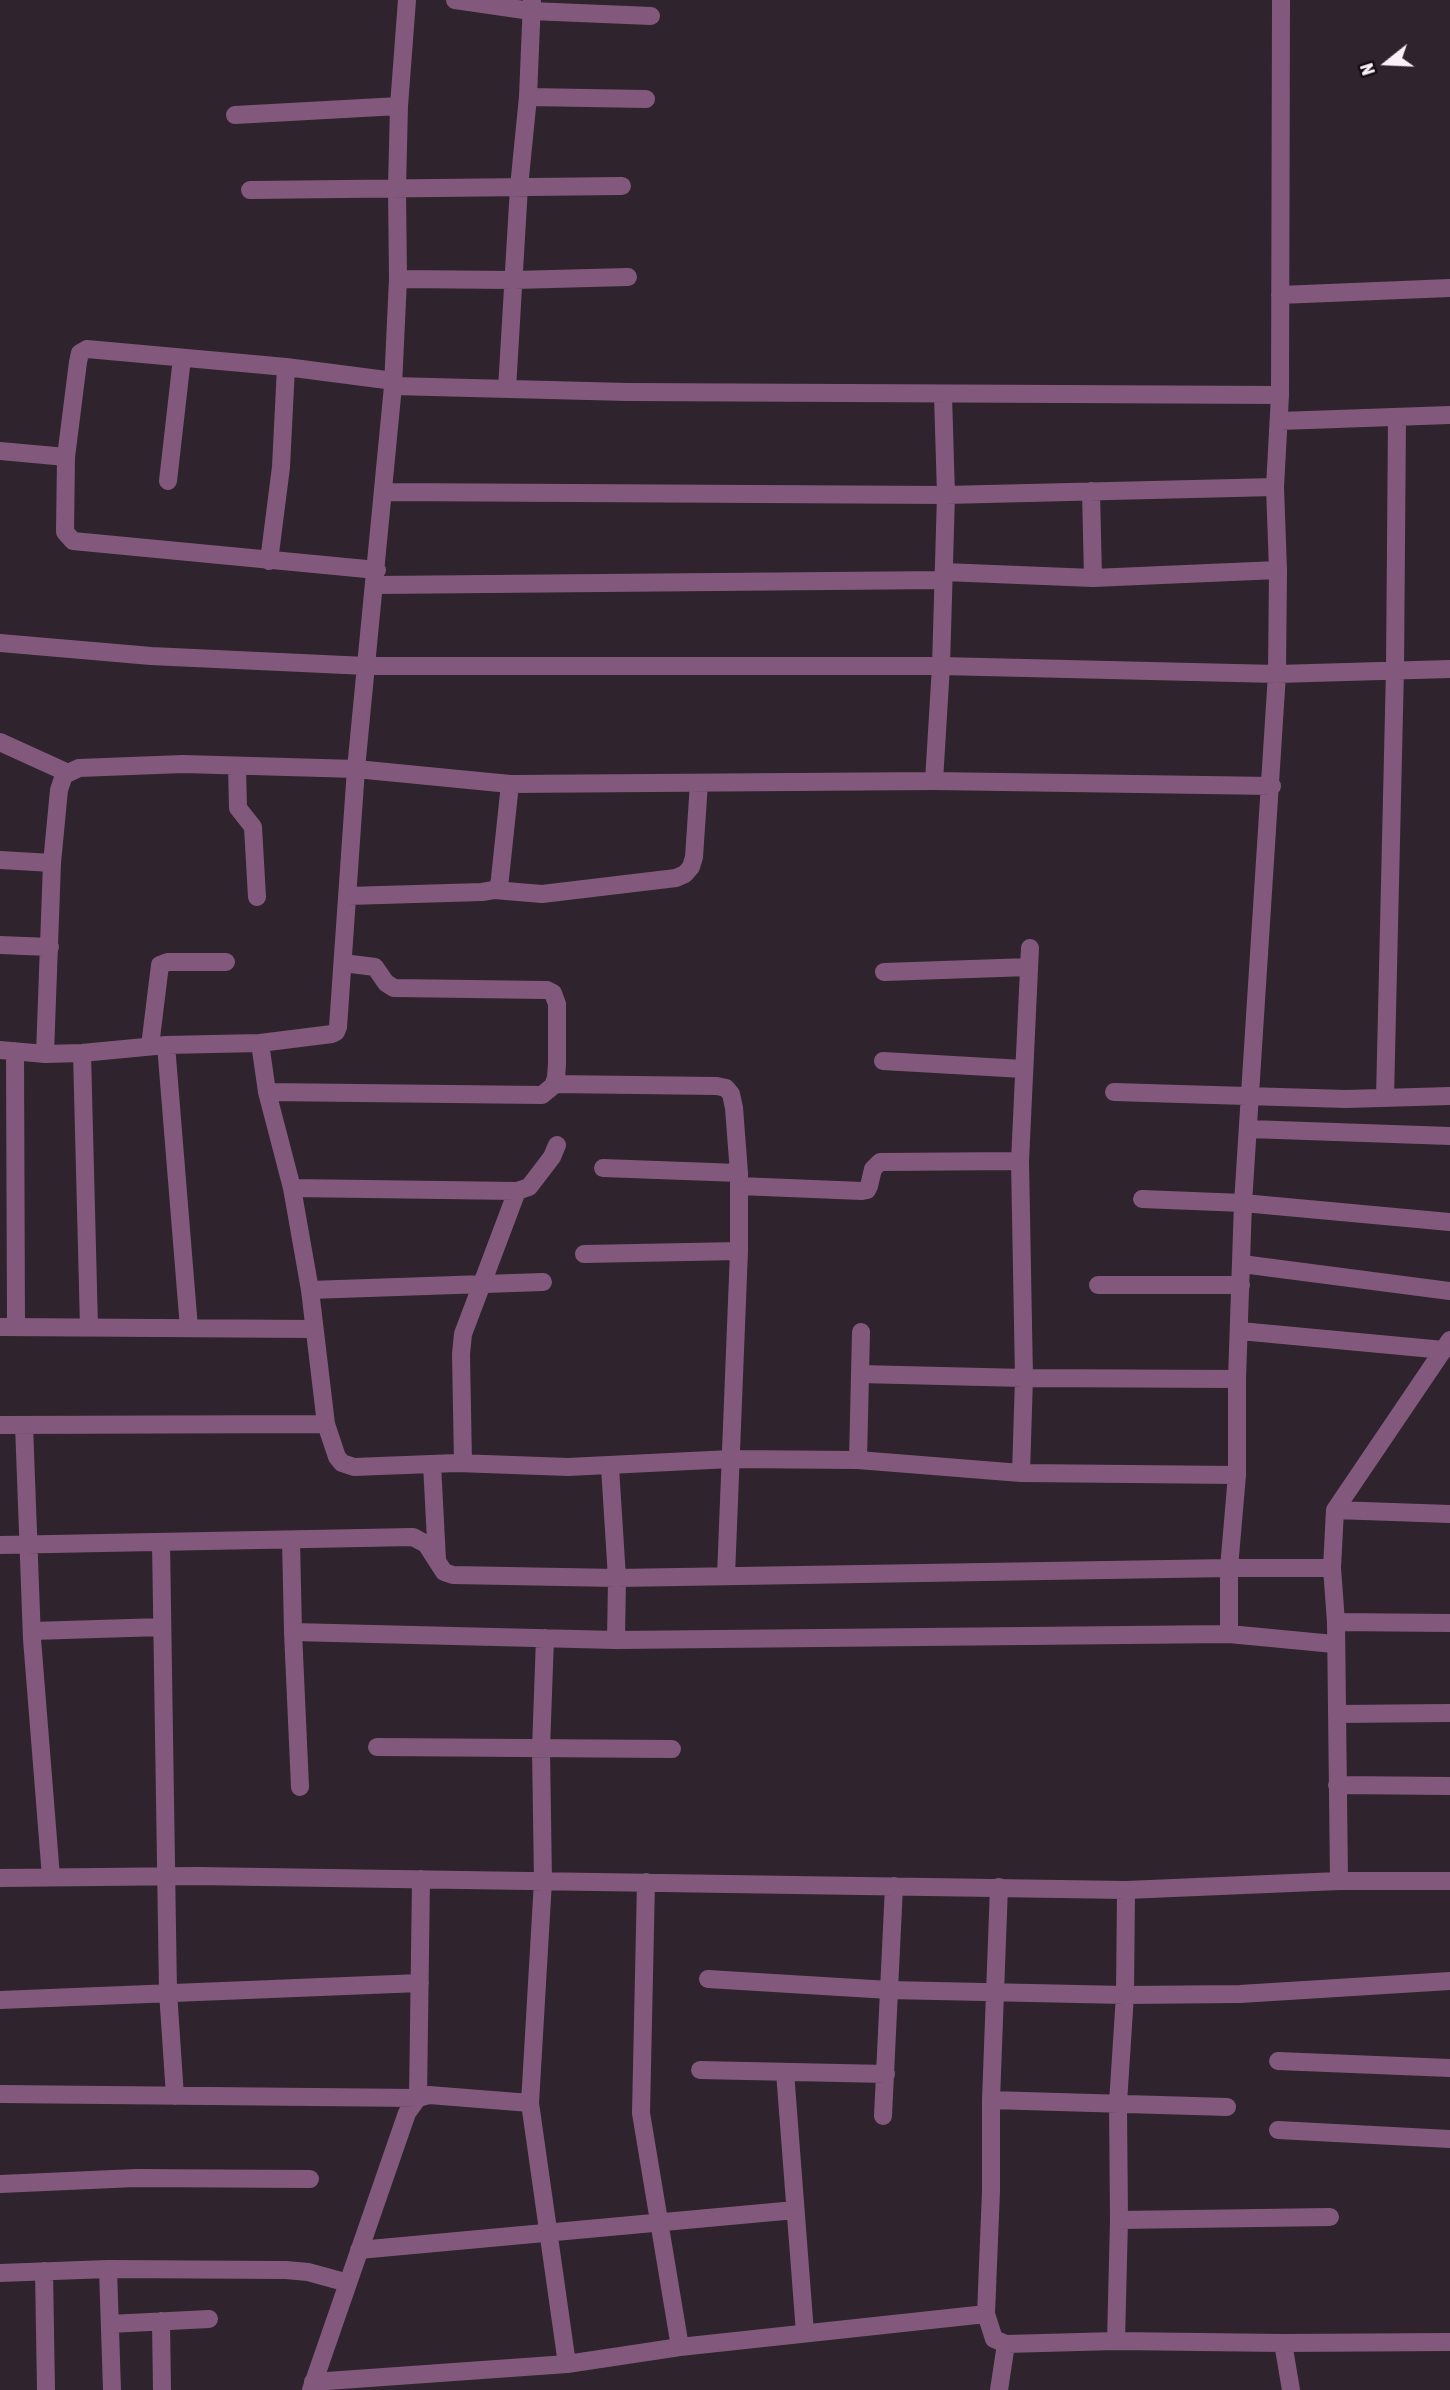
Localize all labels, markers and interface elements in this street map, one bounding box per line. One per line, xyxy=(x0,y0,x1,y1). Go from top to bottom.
north arrow xyxy=(1352,28,1422,98)
text: N xyxy=(1355,61,1379,78)

